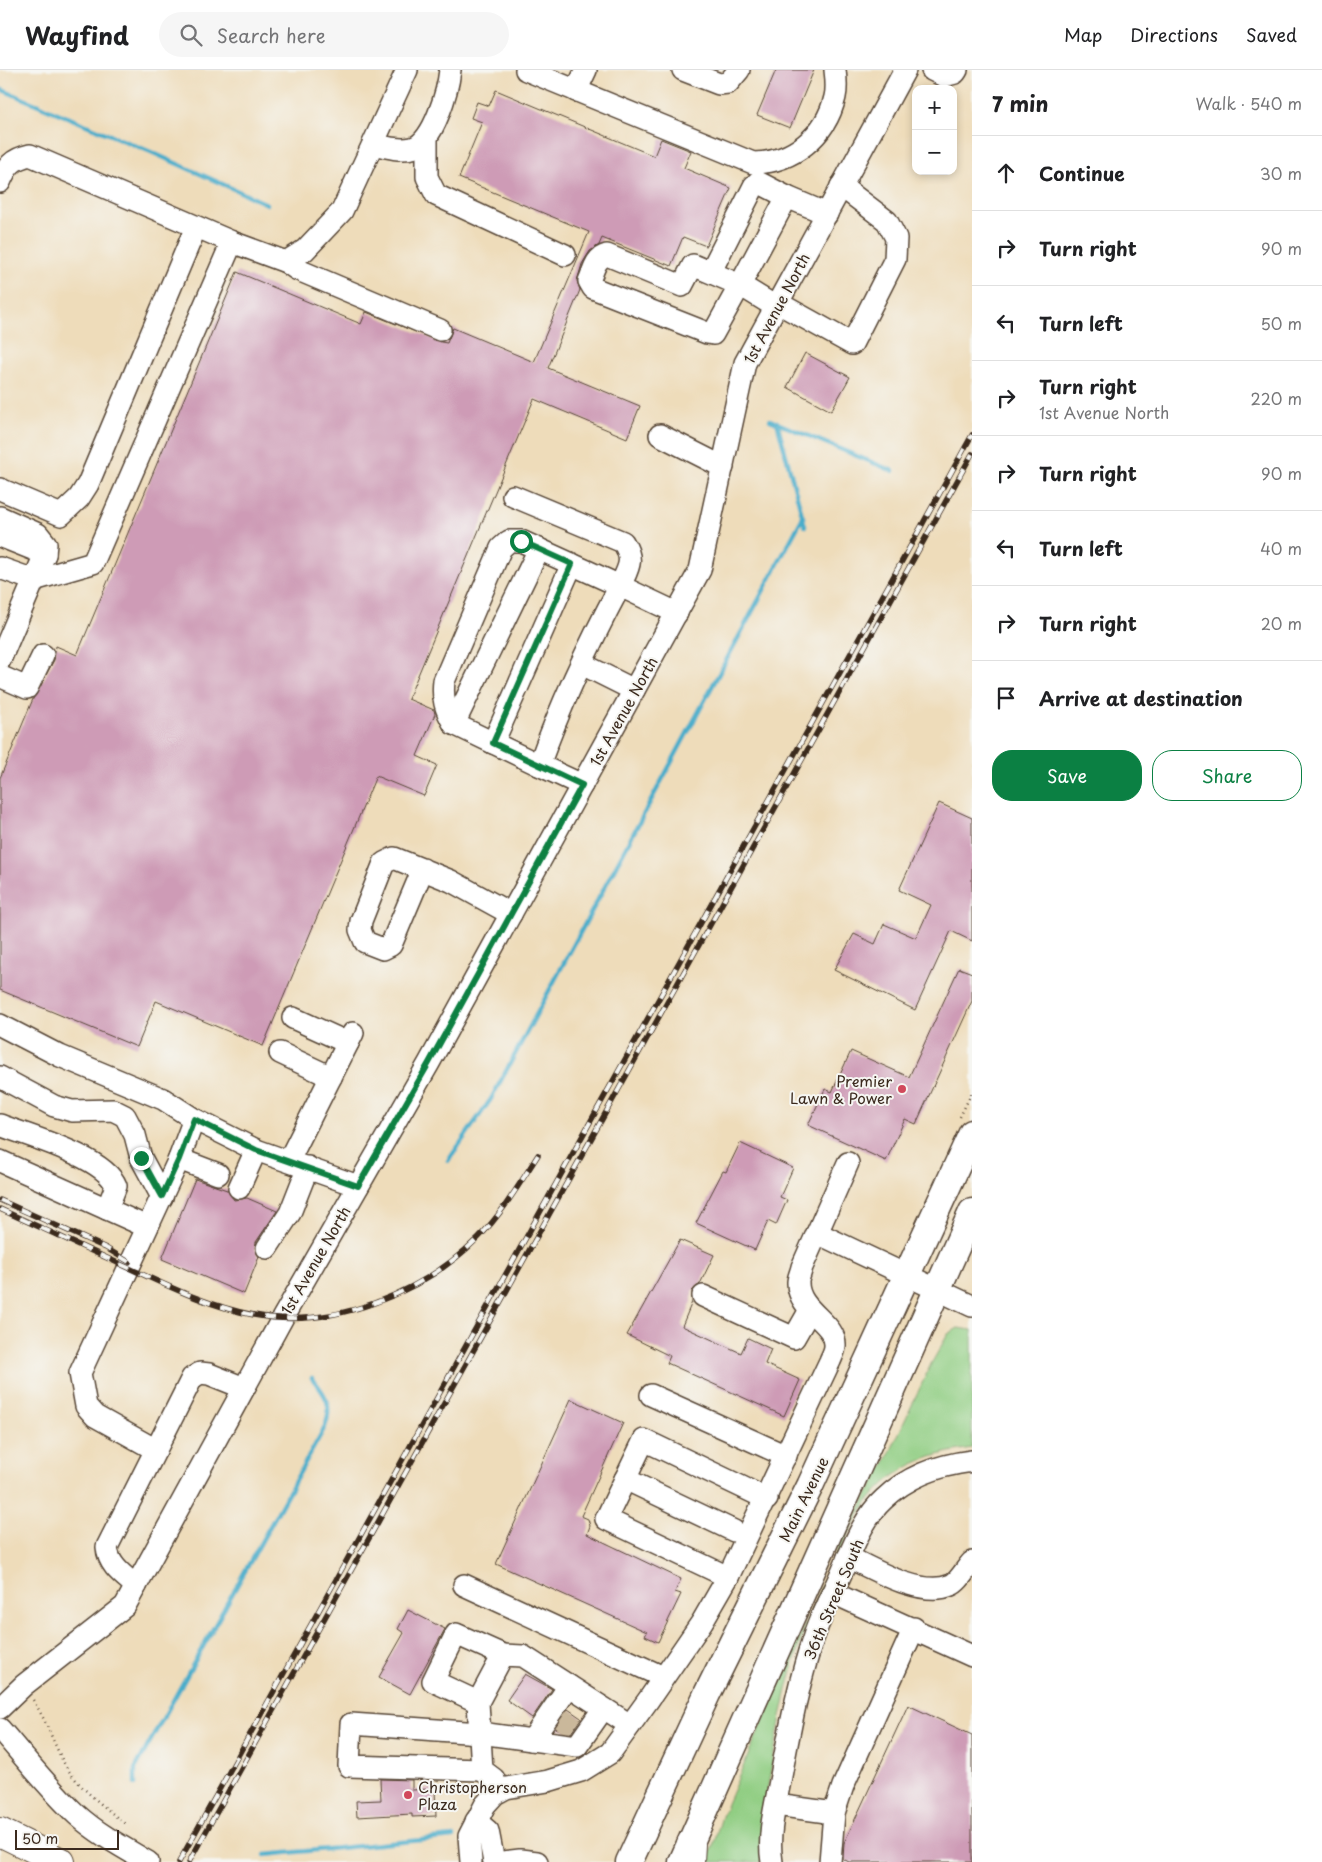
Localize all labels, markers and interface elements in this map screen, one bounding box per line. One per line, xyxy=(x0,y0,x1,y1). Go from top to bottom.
search box xyxy=(159,12,509,57)
text: Wayfind xyxy=(25,17,129,53)
icon: search xyxy=(177,21,205,49)
text: Search here xyxy=(217,21,325,49)
text: Map xyxy=(1064,21,1102,48)
text: Directions xyxy=(1130,21,1218,48)
text: Saved xyxy=(1246,21,1297,48)
map controls xyxy=(912,85,957,175)
button: + xyxy=(912,85,957,130)
text: 7 min xyxy=(992,87,1048,119)
text: Walk · 540 m xyxy=(1196,91,1302,115)
button: − xyxy=(912,130,957,175)
icon: ahead xyxy=(992,159,1020,187)
text: Continue xyxy=(1039,159,1125,187)
text: 30 m xyxy=(1260,161,1302,185)
icon: right xyxy=(992,234,1020,262)
text: Turn right xyxy=(1039,234,1137,262)
text: 90 m xyxy=(1261,236,1302,260)
street label: 1st Avenue North xyxy=(737,249,815,367)
icon: left xyxy=(992,309,1020,337)
text: Turn left xyxy=(1039,309,1123,337)
text: 50 m xyxy=(1261,311,1302,335)
text: Turn right xyxy=(1039,372,1137,400)
icon: right xyxy=(992,384,1020,412)
text: 220 m xyxy=(1251,386,1302,410)
text: 1st Avenue North xyxy=(1039,400,1169,424)
icon: right xyxy=(992,459,1020,487)
text: Turn right xyxy=(1039,459,1137,487)
text: 90 m xyxy=(1261,461,1302,485)
route start xyxy=(510,530,533,553)
icon: left xyxy=(992,534,1020,562)
text: Turn left xyxy=(1039,534,1123,562)
text: 40 m xyxy=(1260,536,1302,560)
icon: right xyxy=(992,609,1020,637)
text: Turn right xyxy=(1039,609,1137,637)
text: 20 m xyxy=(1261,611,1302,635)
street label: 1st Avenue North xyxy=(583,652,663,770)
icon: arrive xyxy=(992,684,1020,712)
text: Arrive at destination xyxy=(1039,684,1243,712)
button: Save xyxy=(992,750,1142,801)
button: Share xyxy=(1152,750,1302,801)
place label: Premier Lawn & Power xyxy=(790,1069,892,1109)
marker: Premier Lawn & Power xyxy=(896,1083,908,1095)
route end xyxy=(130,1147,153,1170)
street label: 1st Avenue North xyxy=(275,1201,355,1319)
street label: Main Avenue xyxy=(772,1452,834,1546)
street label: 36th Street South xyxy=(797,1535,869,1663)
place label: Christopherson Plaza xyxy=(418,1775,527,1815)
marker: Christopherson Plaza xyxy=(402,1789,414,1801)
scale bar xyxy=(15,1827,119,1850)
text: 50 m xyxy=(22,1828,58,1849)

